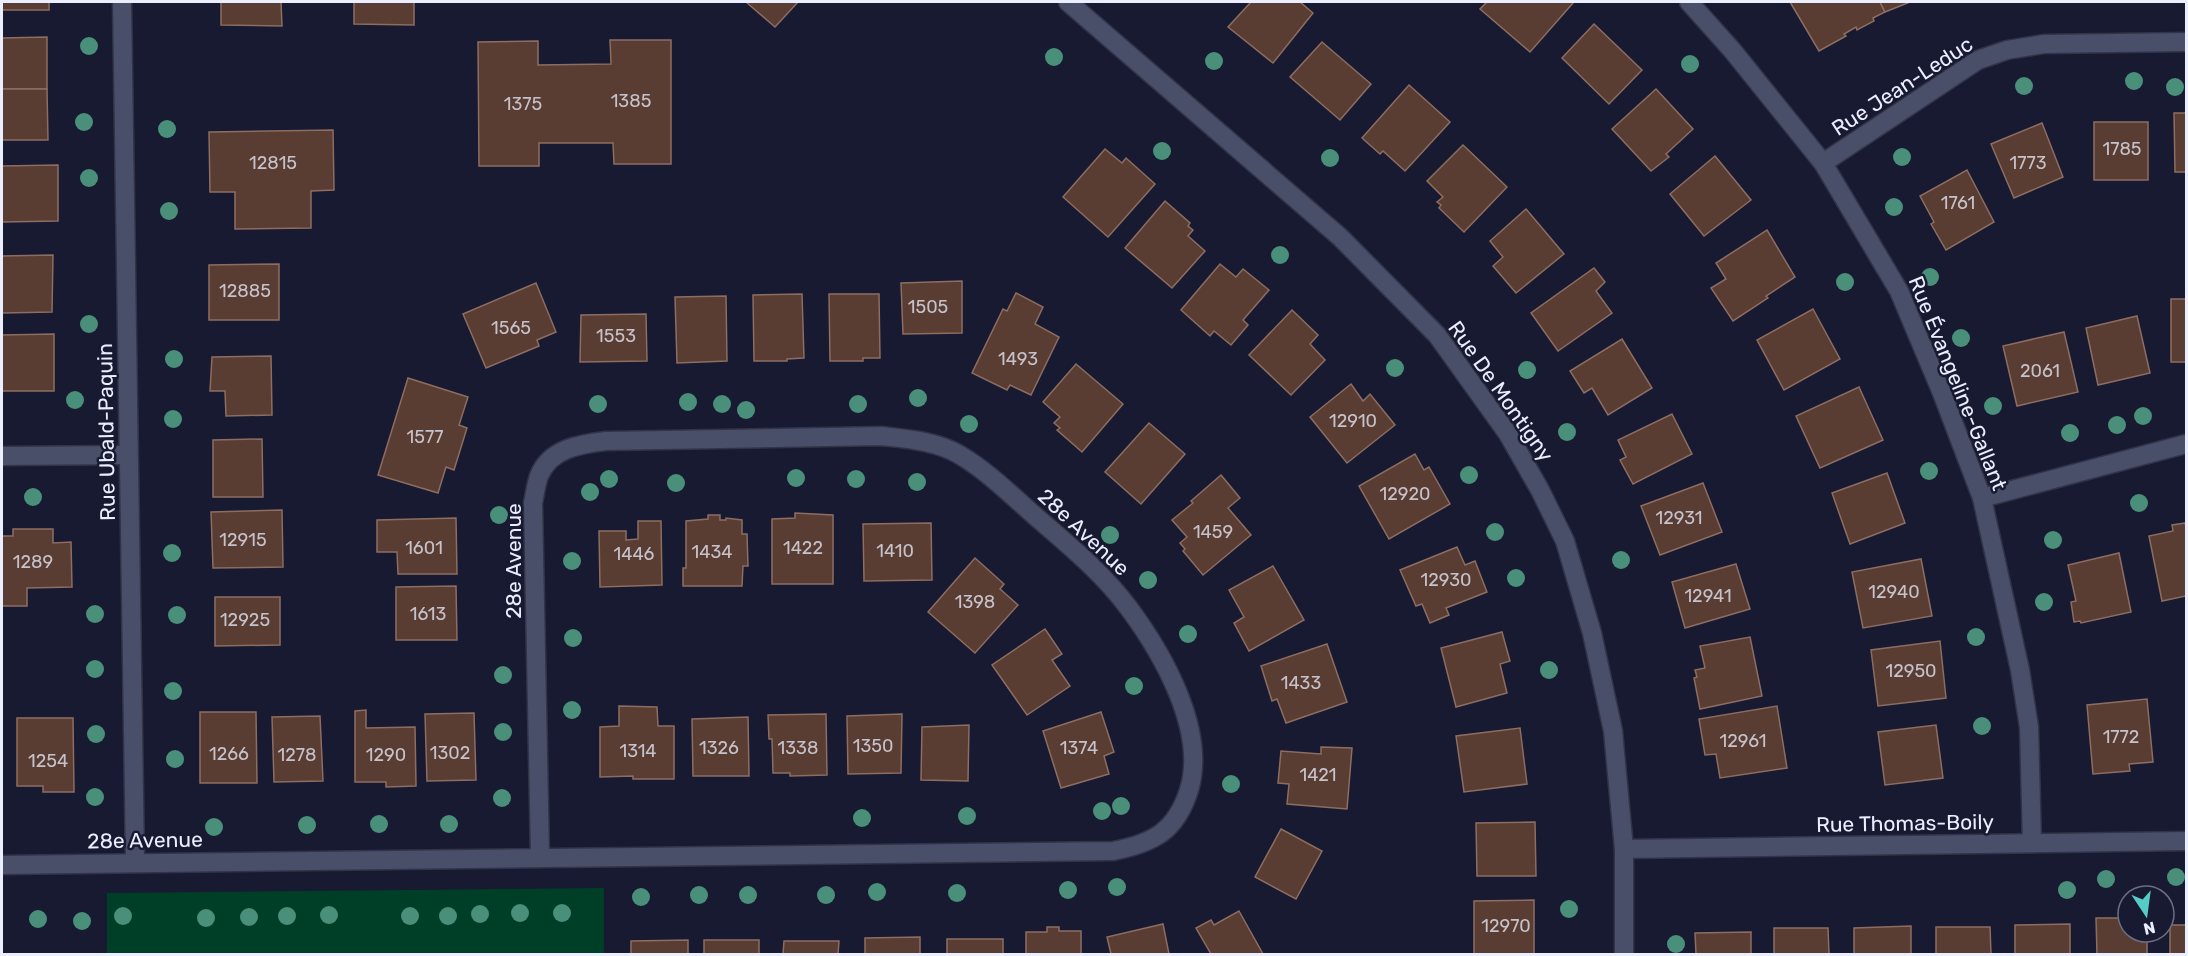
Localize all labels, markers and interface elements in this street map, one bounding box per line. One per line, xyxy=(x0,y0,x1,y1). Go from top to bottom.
street label: Rue Jean-Leduc xyxy=(1827,31,1977,141)
house number: 1385 xyxy=(611,90,651,112)
house number: 1375 xyxy=(504,93,542,115)
house number: 1785 xyxy=(2102,138,2142,160)
house number: 12815 xyxy=(249,152,297,174)
house number: 1773 xyxy=(2010,152,2047,174)
house number: 1761 xyxy=(1941,192,1975,214)
street label: Rue Évangeline-Gallant xyxy=(1904,272,2012,494)
house number: 12885 xyxy=(219,280,271,302)
house number: 1505 xyxy=(908,296,948,318)
street label: Rue De Montigny xyxy=(1443,316,1559,466)
house number: 1565 xyxy=(491,317,531,339)
house number: 1553 xyxy=(596,325,636,347)
street label: Rue Ubald-Paquin xyxy=(92,343,120,521)
house number: 1493 xyxy=(998,348,1038,370)
house number: 2061 xyxy=(2020,360,2060,382)
house number: 12910 xyxy=(1329,410,1377,432)
house number: 1577 xyxy=(407,426,443,448)
street label: 28e Avenue xyxy=(1033,483,1135,581)
house number: 12920 xyxy=(1380,483,1430,505)
street label: 28e Avenue xyxy=(501,503,526,619)
house number: 12931 xyxy=(1656,507,1702,529)
house number: 1459 xyxy=(1193,521,1233,543)
house number: 12915 xyxy=(219,529,267,551)
house number: 1601 xyxy=(405,537,443,559)
house number: 1422 xyxy=(783,537,823,559)
house number: 1410 xyxy=(876,540,914,562)
house number: 1434 xyxy=(692,541,732,563)
house number: 1446 xyxy=(614,543,655,565)
house number: 1289 xyxy=(13,551,53,573)
house number: 12930 xyxy=(1421,569,1471,591)
house number: 12940 xyxy=(1868,581,1920,603)
house number: 12941 xyxy=(1684,585,1732,607)
house number: 1398 xyxy=(955,591,995,613)
house number: 1613 xyxy=(410,603,446,625)
house number: 12925 xyxy=(220,609,270,631)
house number: 12950 xyxy=(1885,660,1937,682)
house number: 1433 xyxy=(1281,672,1321,694)
house number: 1772 xyxy=(2103,726,2139,748)
house number: 12961 xyxy=(1720,730,1766,752)
house number: 1350 xyxy=(853,735,893,757)
house number: 1326 xyxy=(699,737,739,759)
house number: 1338 xyxy=(778,737,818,759)
house number: 1374 xyxy=(1060,737,1098,759)
house number: 1314 xyxy=(619,740,657,762)
house number: 1302 xyxy=(430,742,470,764)
house number: 1266 xyxy=(209,743,249,765)
house number: 1278 xyxy=(278,744,316,766)
house number: 1290 xyxy=(366,744,406,766)
house number: 1254 xyxy=(28,750,68,772)
house number: 1421 xyxy=(1299,764,1337,786)
street label: Rue Thomas-Boily xyxy=(1816,809,1995,837)
street label: 28e Avenue xyxy=(87,826,203,854)
north arrow xyxy=(2116,884,2176,944)
house number: 12970 xyxy=(1481,915,1531,937)
text: N xyxy=(2142,918,2157,939)

